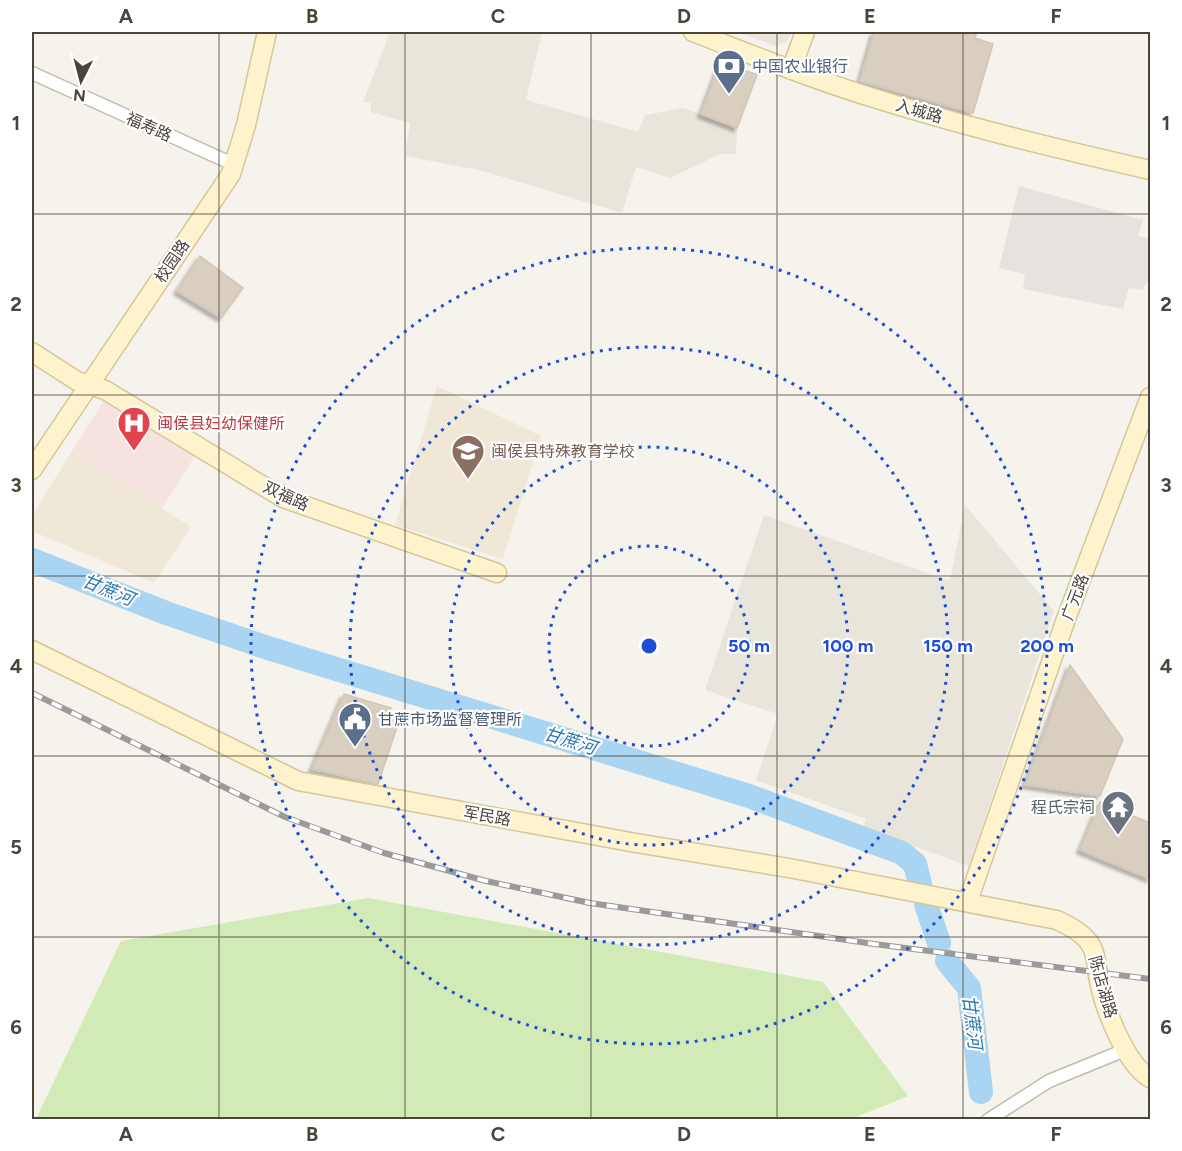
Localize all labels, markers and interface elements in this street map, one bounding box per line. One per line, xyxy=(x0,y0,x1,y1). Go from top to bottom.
text: A xyxy=(119,4,134,28)
text: B xyxy=(306,4,318,28)
text: C xyxy=(491,4,505,28)
text: D xyxy=(677,4,691,28)
text: E xyxy=(864,4,876,28)
text: F xyxy=(1050,4,1062,28)
bank icon: 中国农业银行 xyxy=(711,48,747,95)
north arrow xyxy=(51,51,111,111)
place label: 中国农业银行 xyxy=(752,57,848,76)
text: N xyxy=(72,85,87,106)
street label: 入城路 xyxy=(893,95,945,127)
street label: 福寿路 xyxy=(123,109,175,145)
text: 1 xyxy=(12,111,20,135)
text: 1 xyxy=(1162,111,1170,135)
street label: 校园路 xyxy=(151,236,193,286)
text: 2 xyxy=(10,292,22,316)
text: 2 xyxy=(1160,292,1172,316)
hospital icon: 闽侯县妇幼保健所 xyxy=(116,405,152,452)
place label: 闽侯县妇幼保健所 xyxy=(157,414,285,433)
school or university icon: 闽侯县特殊教育学校 xyxy=(450,433,486,480)
place label: 闽侯县特殊教育学校 xyxy=(491,442,635,461)
text: 3 xyxy=(10,473,22,497)
text: 3 xyxy=(1160,473,1172,497)
street label: 双福路 xyxy=(260,477,312,515)
water label: 甘蔗河 xyxy=(79,570,140,611)
street label: 广元路 xyxy=(1058,571,1092,623)
text: 50 m xyxy=(728,635,770,657)
text: 100 m xyxy=(823,635,873,657)
text: 150 m xyxy=(923,635,973,657)
text: 200 m xyxy=(1020,635,1074,657)
centre of rings xyxy=(639,636,659,656)
text: 4 xyxy=(10,654,23,678)
text: 4 xyxy=(1160,654,1173,678)
public building icon: 甘蔗市场监督管理所 xyxy=(337,701,373,748)
place label: 甘蔗市场监督管理所 xyxy=(378,710,522,729)
water label: 甘蔗河 xyxy=(541,723,602,760)
temple icon: 程氏宗祠 xyxy=(1100,789,1136,836)
place label: 程氏宗祠 xyxy=(1031,798,1095,817)
street label: 军民路 xyxy=(462,802,512,830)
text: 5 xyxy=(10,835,22,859)
text: 5 xyxy=(1160,835,1172,859)
street label: 陈店湖路 xyxy=(1085,954,1121,1020)
water label: 甘蔗河 xyxy=(958,994,987,1053)
text: 6 xyxy=(10,1015,22,1039)
text: 6 xyxy=(1160,1015,1172,1039)
text: A xyxy=(119,1122,134,1146)
text: B xyxy=(306,1122,318,1146)
text: C xyxy=(491,1122,505,1146)
text: D xyxy=(677,1122,691,1146)
text: E xyxy=(864,1122,876,1146)
text: F xyxy=(1050,1122,1062,1146)

